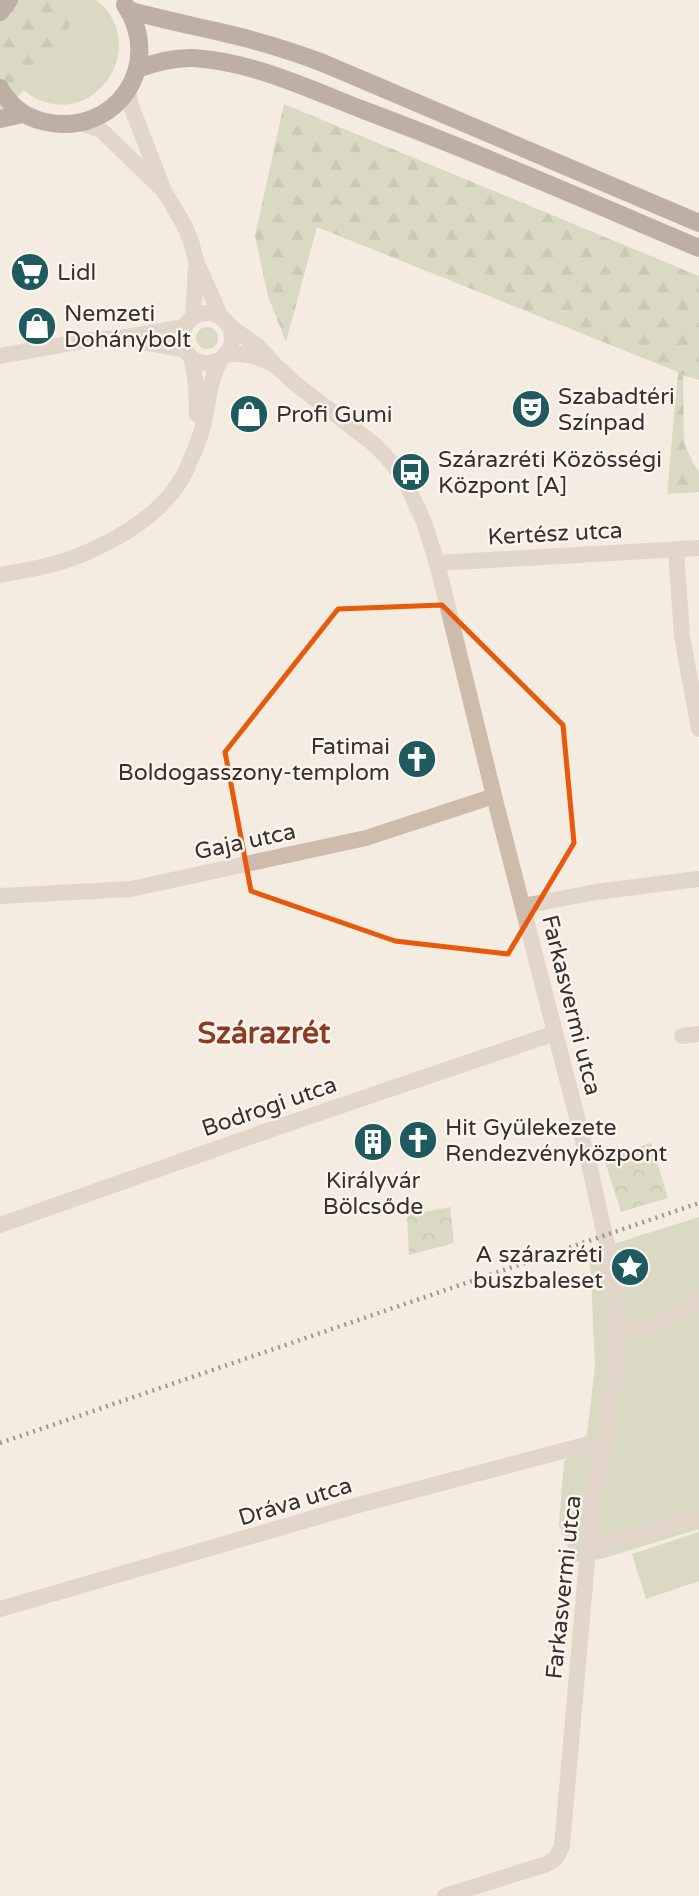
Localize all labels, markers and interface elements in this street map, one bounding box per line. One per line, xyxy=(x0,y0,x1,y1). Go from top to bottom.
supermarket icon: Lidl xyxy=(9,251,51,293)
place label: Lidl xyxy=(57,259,96,287)
place label: Nemzeti Dohánybolt xyxy=(64,300,191,354)
shop icon: Nemzeti Dohánybolt xyxy=(16,305,58,347)
place label: Szabadtéri Színpad xyxy=(558,383,675,437)
theatre icon: Szabadtéri Színpad xyxy=(510,388,552,430)
shop icon: Profi Gumi xyxy=(228,393,270,435)
place label: Profi Gumi xyxy=(276,401,393,429)
place label: Szárazréti Közösségi Központ [A] xyxy=(438,446,662,500)
bus stop icon: Szárazréti Közösségi Központ [A] xyxy=(390,451,432,493)
street label: Kertész utca xyxy=(487,516,623,552)
place label: Fatimai Boldogasszony-templom xyxy=(118,733,390,787)
church icon: Fatimai Boldogasszony-templom xyxy=(396,738,438,780)
street label: Gaja utca xyxy=(192,818,298,866)
street label: Farkasvermi utca xyxy=(535,912,607,1098)
district label: Szárazrét xyxy=(197,1015,331,1052)
street label: Bodrogi utca xyxy=(198,1071,340,1143)
place label: Hit Gyülekezete Rendezvényközpont xyxy=(445,1114,668,1168)
church icon: Hit Gyülekezete Rendezvényközpont xyxy=(397,1119,439,1161)
building icon: Királyvár Bölcsőde xyxy=(352,1121,394,1163)
place label: Királyvár Bölcsőde xyxy=(323,1167,423,1221)
place label: A szárazréti buszbaleset xyxy=(473,1241,603,1295)
place icon: A szárazréti buszbaleset xyxy=(609,1246,651,1288)
street label: Dráva utca xyxy=(235,1471,356,1533)
street label: Farkasvermi utca xyxy=(540,1494,588,1680)

